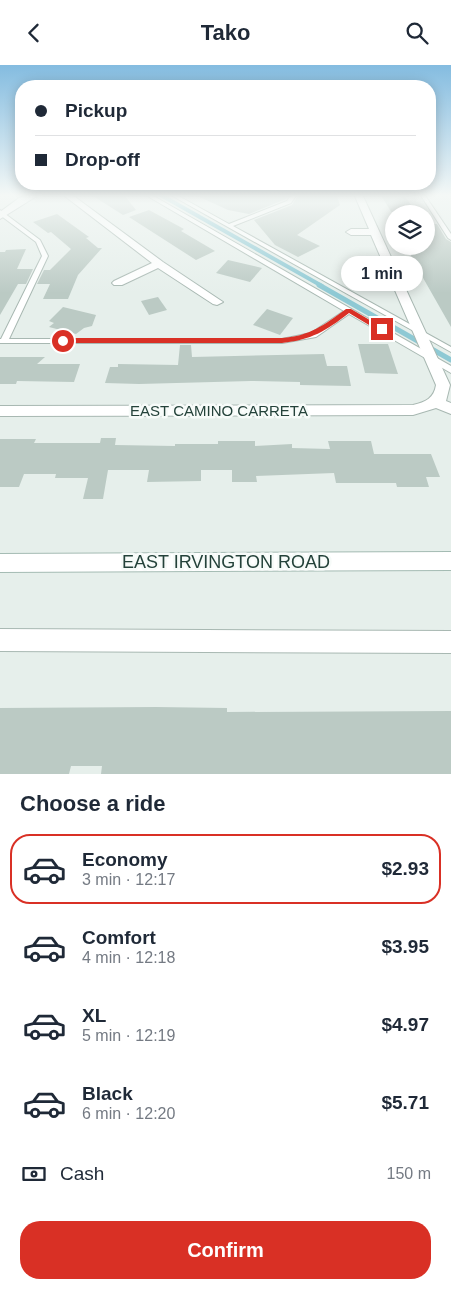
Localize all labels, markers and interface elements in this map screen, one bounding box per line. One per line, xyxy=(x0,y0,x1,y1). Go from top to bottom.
icon: back xyxy=(20,19,48,47)
icon: search xyxy=(403,19,431,47)
text: Tako xyxy=(201,20,250,45)
text: Pickup xyxy=(65,100,127,121)
text: Drop-off xyxy=(65,149,140,170)
map controls xyxy=(385,205,435,255)
button: layers xyxy=(385,205,435,255)
callout: 1 min xyxy=(341,257,423,291)
text: 1 min xyxy=(361,265,403,282)
route end xyxy=(371,318,393,340)
route start xyxy=(52,330,74,352)
street label: EAST CAMINO CARRETA xyxy=(130,402,308,419)
street label: EAST IRVINGTON ROAD xyxy=(122,552,330,572)
text: Choose a ride xyxy=(20,791,165,816)
icon: car xyxy=(22,847,67,892)
text: Economy xyxy=(82,849,168,870)
text: $2.93 xyxy=(381,858,429,879)
text: 3 min · 12:17 xyxy=(82,871,175,888)
icon: car xyxy=(22,925,67,970)
text: Comfort xyxy=(82,927,156,948)
text: $3.95 xyxy=(381,936,429,957)
text: 4 min · 12:18 xyxy=(82,949,175,966)
icon: car xyxy=(22,1003,67,1048)
text: XL xyxy=(82,1005,106,1026)
text: $4.97 xyxy=(381,1014,429,1035)
text: 5 min · 12:19 xyxy=(82,1027,175,1044)
icon: car xyxy=(22,1081,67,1126)
text: Black xyxy=(82,1083,133,1104)
text: $5.71 xyxy=(381,1092,429,1113)
text: 6 min · 12:20 xyxy=(82,1105,175,1122)
icon: cash xyxy=(20,1160,48,1188)
text: Cash xyxy=(60,1163,104,1184)
text: 150 m xyxy=(387,1165,431,1182)
button: Confirm xyxy=(20,1221,431,1279)

